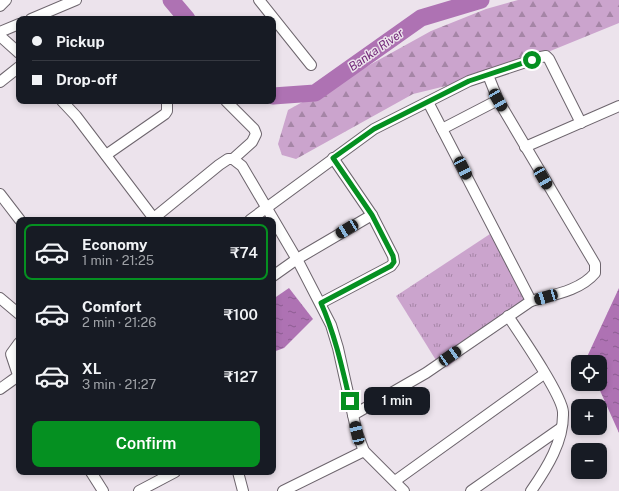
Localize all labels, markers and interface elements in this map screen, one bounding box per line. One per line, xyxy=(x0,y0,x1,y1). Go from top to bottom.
water label: Banka River xyxy=(346,26,407,74)
text: Pickup xyxy=(56,33,105,50)
route start xyxy=(523,51,541,69)
text: Drop-off xyxy=(56,71,117,88)
car xyxy=(487,87,509,113)
car xyxy=(452,155,474,181)
car xyxy=(532,165,554,191)
car xyxy=(334,218,360,240)
icon: car xyxy=(34,234,70,270)
text: Economy xyxy=(82,236,147,253)
text: ₹74 xyxy=(230,244,258,261)
text: 1 min · 21:25 xyxy=(82,253,154,268)
car xyxy=(533,288,559,306)
icon: car xyxy=(34,296,70,332)
text: Comfort xyxy=(82,298,142,315)
text: ₹100 xyxy=(224,306,258,323)
text: 2 min · 21:26 xyxy=(82,315,156,330)
car xyxy=(437,344,463,368)
map controls xyxy=(571,355,607,479)
button: locate xyxy=(571,355,607,391)
icon: car xyxy=(34,358,70,394)
text: XL xyxy=(82,360,101,377)
text: ₹127 xyxy=(224,368,258,385)
text: 3 min · 21:27 xyxy=(82,377,156,392)
callout: 1 min xyxy=(364,387,430,415)
route end xyxy=(341,392,359,410)
text: 1 min xyxy=(382,393,412,408)
button: + xyxy=(571,399,607,435)
car xyxy=(348,420,366,446)
button: Confirm xyxy=(32,421,260,467)
button: − xyxy=(571,443,607,479)

